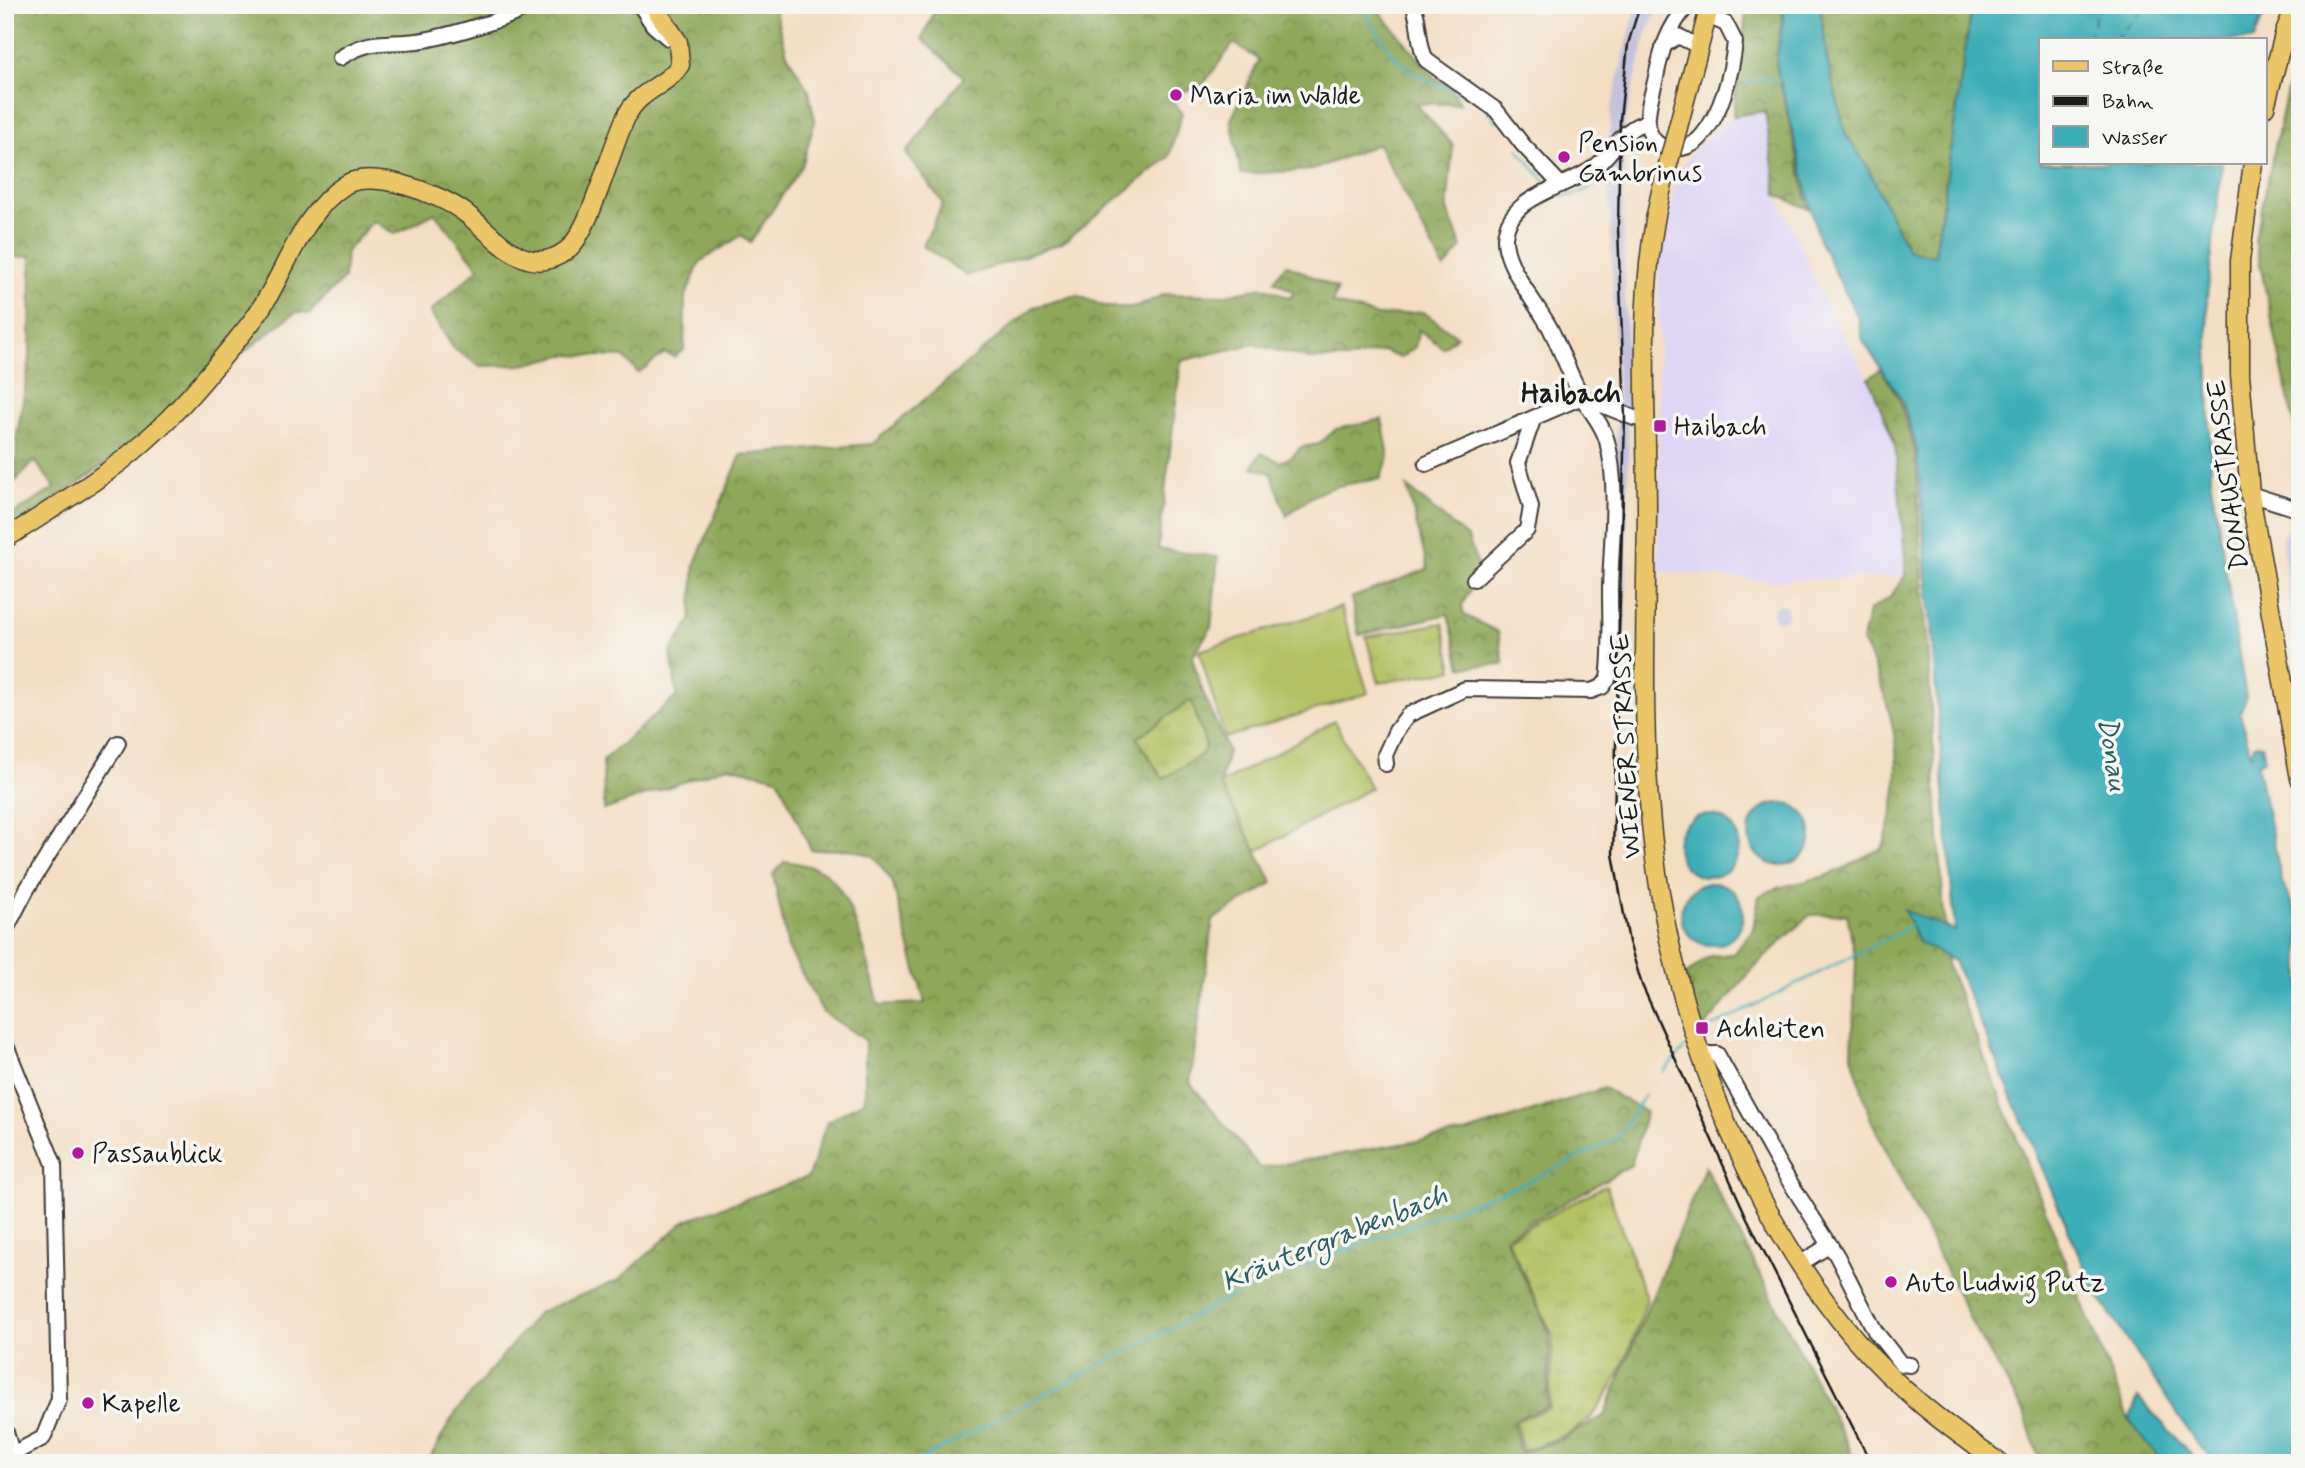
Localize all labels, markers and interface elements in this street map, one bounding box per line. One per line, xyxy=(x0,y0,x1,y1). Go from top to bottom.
legend xyxy=(2039,38,2266,164)
text: Straße xyxy=(2102,54,2164,82)
place label: Maria im Walde xyxy=(1190,80,1361,114)
marker: Maria im Walde xyxy=(1168,87,1184,103)
text: Bahn xyxy=(2102,88,2154,116)
text: Wasser xyxy=(2102,124,2168,152)
place label: Pension Gambrinus xyxy=(1578,127,1702,191)
marker: Pension Gambrinus xyxy=(1556,149,1572,165)
district label: Haibach xyxy=(1521,376,1621,413)
street label: DONAUSTRASSE xyxy=(2200,377,2258,572)
place label: Haibach xyxy=(1674,411,1767,445)
marker: Haibach xyxy=(1652,418,1668,434)
street label: WIENER STRASSE xyxy=(1604,632,1650,860)
water label: Donau xyxy=(2087,714,2136,794)
place label: Achleiten xyxy=(1716,1013,1825,1047)
marker: Achleiten xyxy=(1694,1020,1710,1036)
place label: Passaublick xyxy=(92,1138,223,1172)
marker: Passaublick xyxy=(70,1145,86,1161)
water label: Kräutergrabenbach xyxy=(1217,1177,1454,1303)
place label: Auto Ludwig Putz xyxy=(1905,1267,2105,1304)
marker: Auto Ludwig Putz xyxy=(1883,1274,1899,1290)
place label: Kapelle xyxy=(102,1388,181,1422)
marker: Kapelle xyxy=(80,1395,96,1411)

